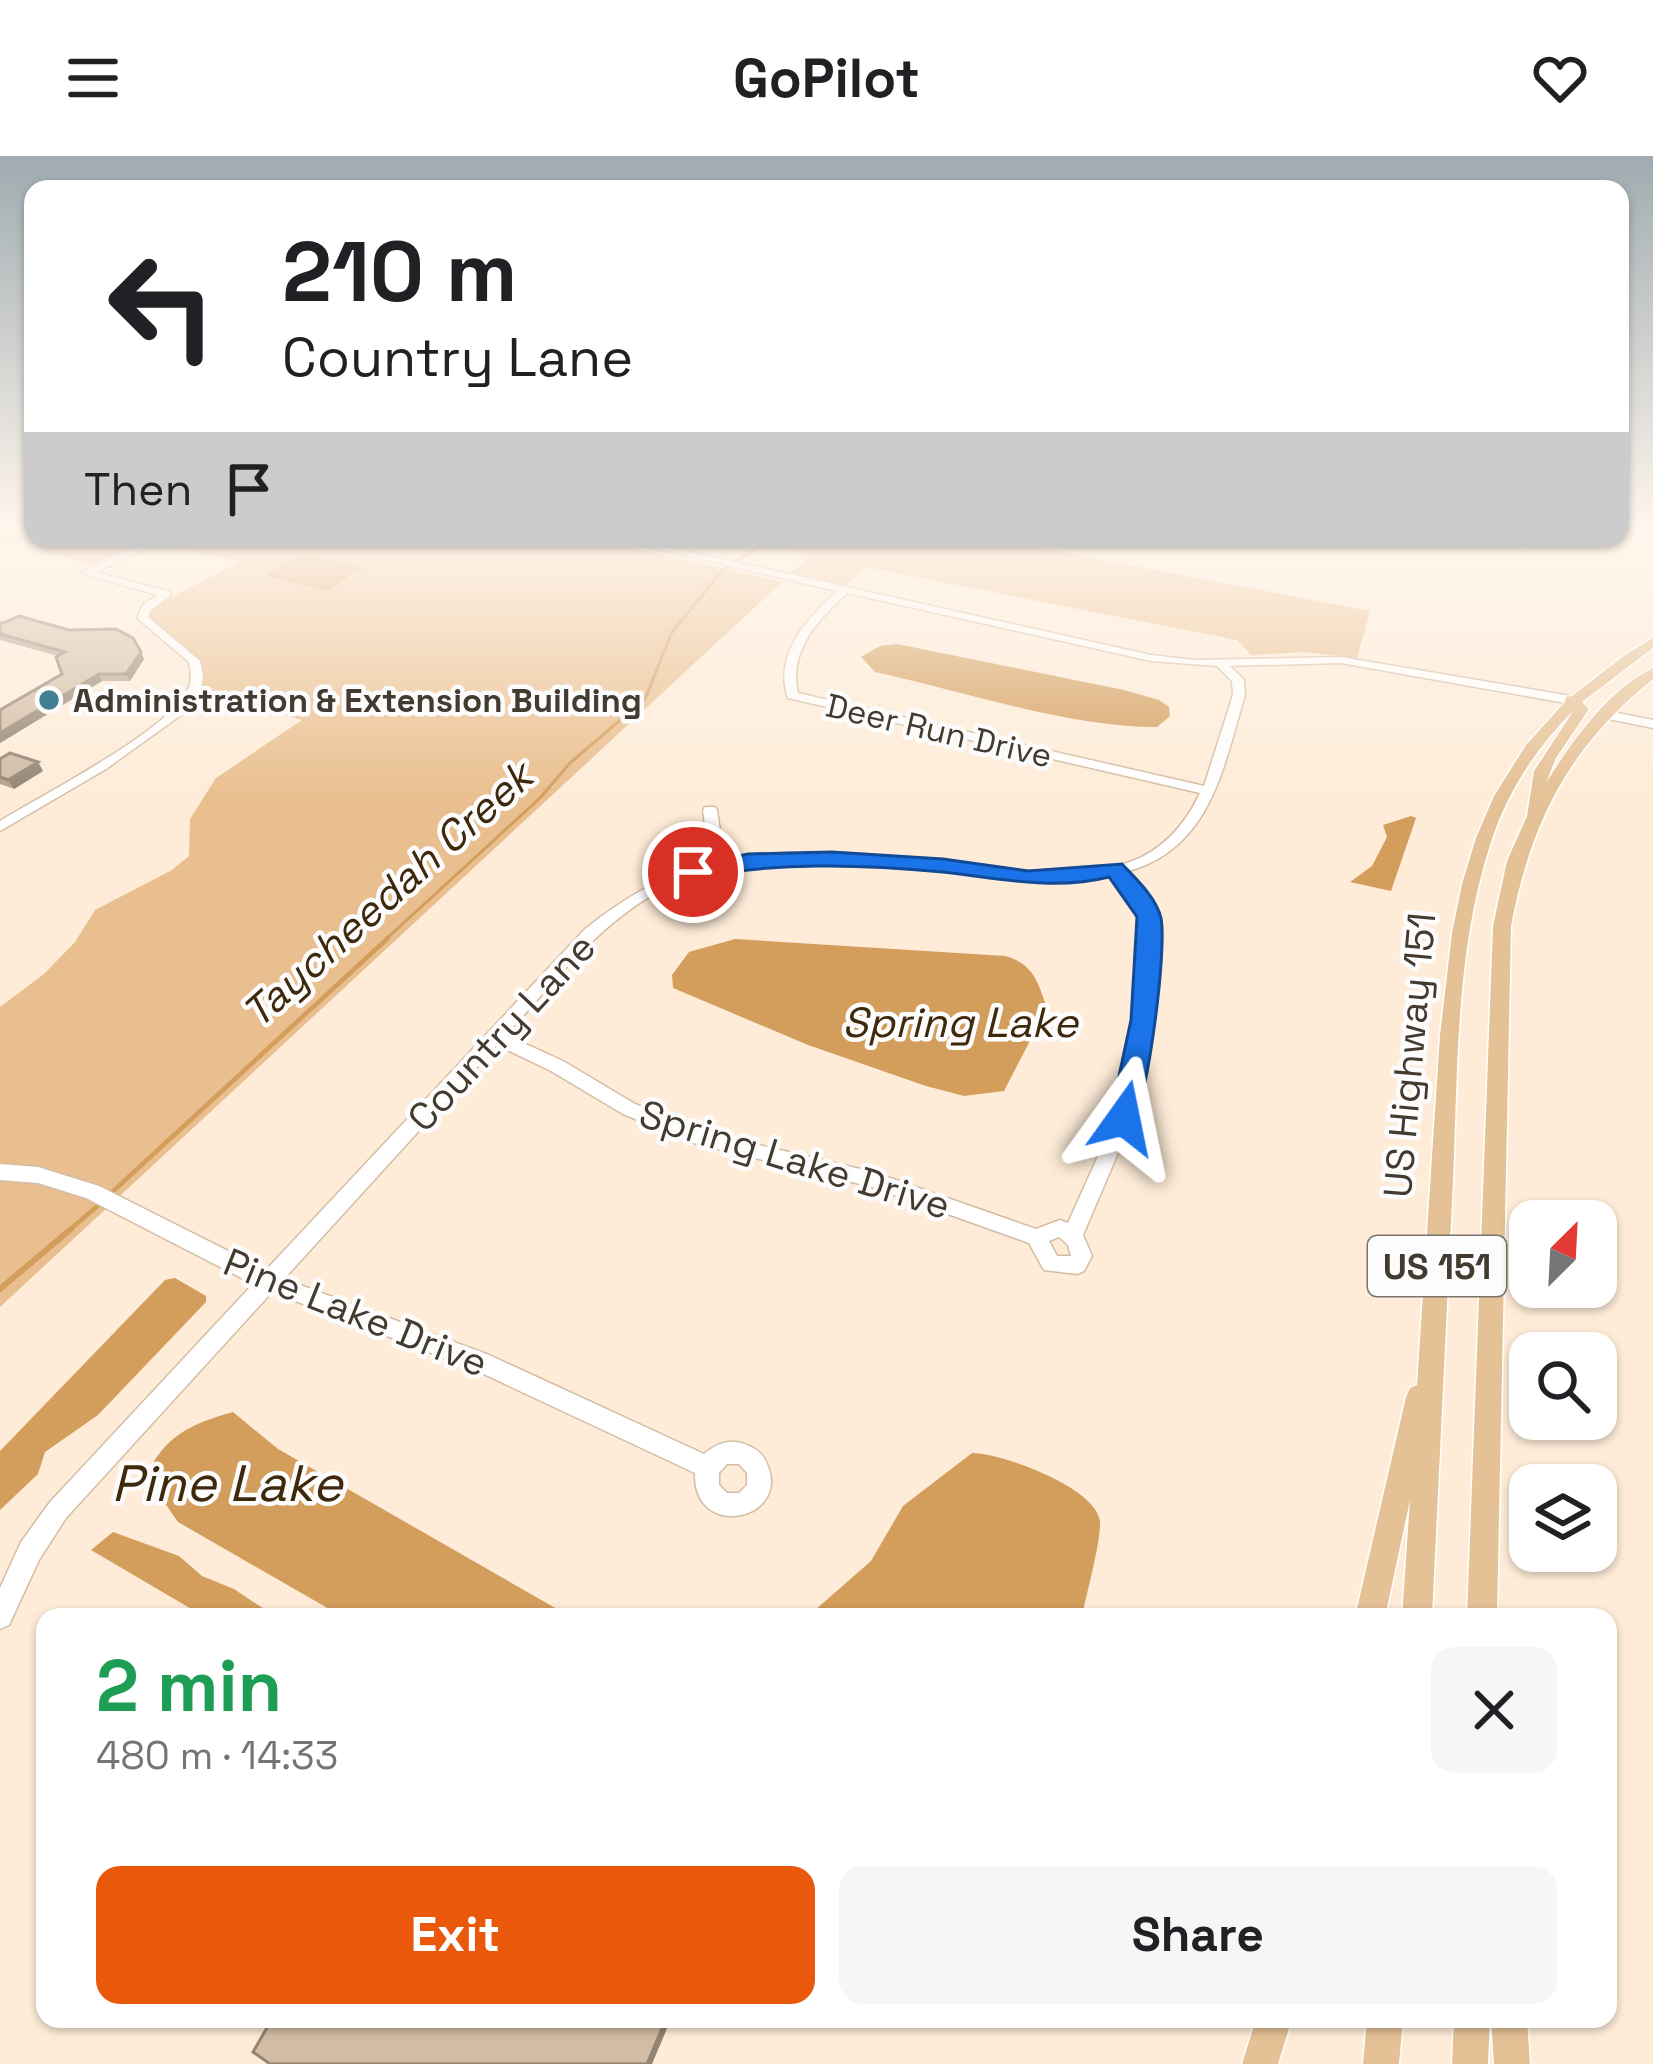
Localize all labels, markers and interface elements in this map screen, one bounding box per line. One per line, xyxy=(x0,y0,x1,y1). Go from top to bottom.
text: GoPilot xyxy=(733,44,920,113)
icon: menu xyxy=(60,45,126,111)
icon: heart xyxy=(1527,45,1593,111)
text: 210 m xyxy=(282,218,517,326)
icon: left xyxy=(84,228,240,384)
text: Country Lane xyxy=(282,323,633,392)
icon: arrive xyxy=(216,456,282,522)
text: Then xyxy=(84,461,192,518)
place label: Administration & Extension Building xyxy=(73,680,642,722)
street label: Deer Run Drive xyxy=(822,685,1056,777)
marker: Administration & Extension Building xyxy=(36,687,62,713)
water label: Taycheedah Creek xyxy=(231,747,547,1039)
pin xyxy=(642,821,744,923)
icon: arrive xyxy=(660,839,726,905)
street label: US Highway 151 xyxy=(1373,910,1446,1200)
street label: Country Lane xyxy=(397,923,606,1142)
water label: Spring Lake xyxy=(842,996,1080,1049)
position arrow xyxy=(1061,1055,1187,1181)
street label: Spring Lake Drive xyxy=(634,1089,956,1230)
north arrow xyxy=(1509,1200,1617,1308)
map controls xyxy=(1509,1200,1617,1572)
road number: US 151 xyxy=(1368,1236,1506,1296)
street label: Pine Lake Drive xyxy=(217,1237,495,1388)
button: search xyxy=(1509,1332,1617,1440)
water label: Pine Lake xyxy=(111,1451,344,1516)
button: layers xyxy=(1509,1464,1617,1572)
text: 2 min xyxy=(96,1640,282,1732)
button: close xyxy=(1431,1647,1557,1773)
text: 480 m · 14:33 xyxy=(96,1731,338,1780)
button: Exit xyxy=(96,1866,815,2004)
button: Share xyxy=(839,1866,1557,2004)

